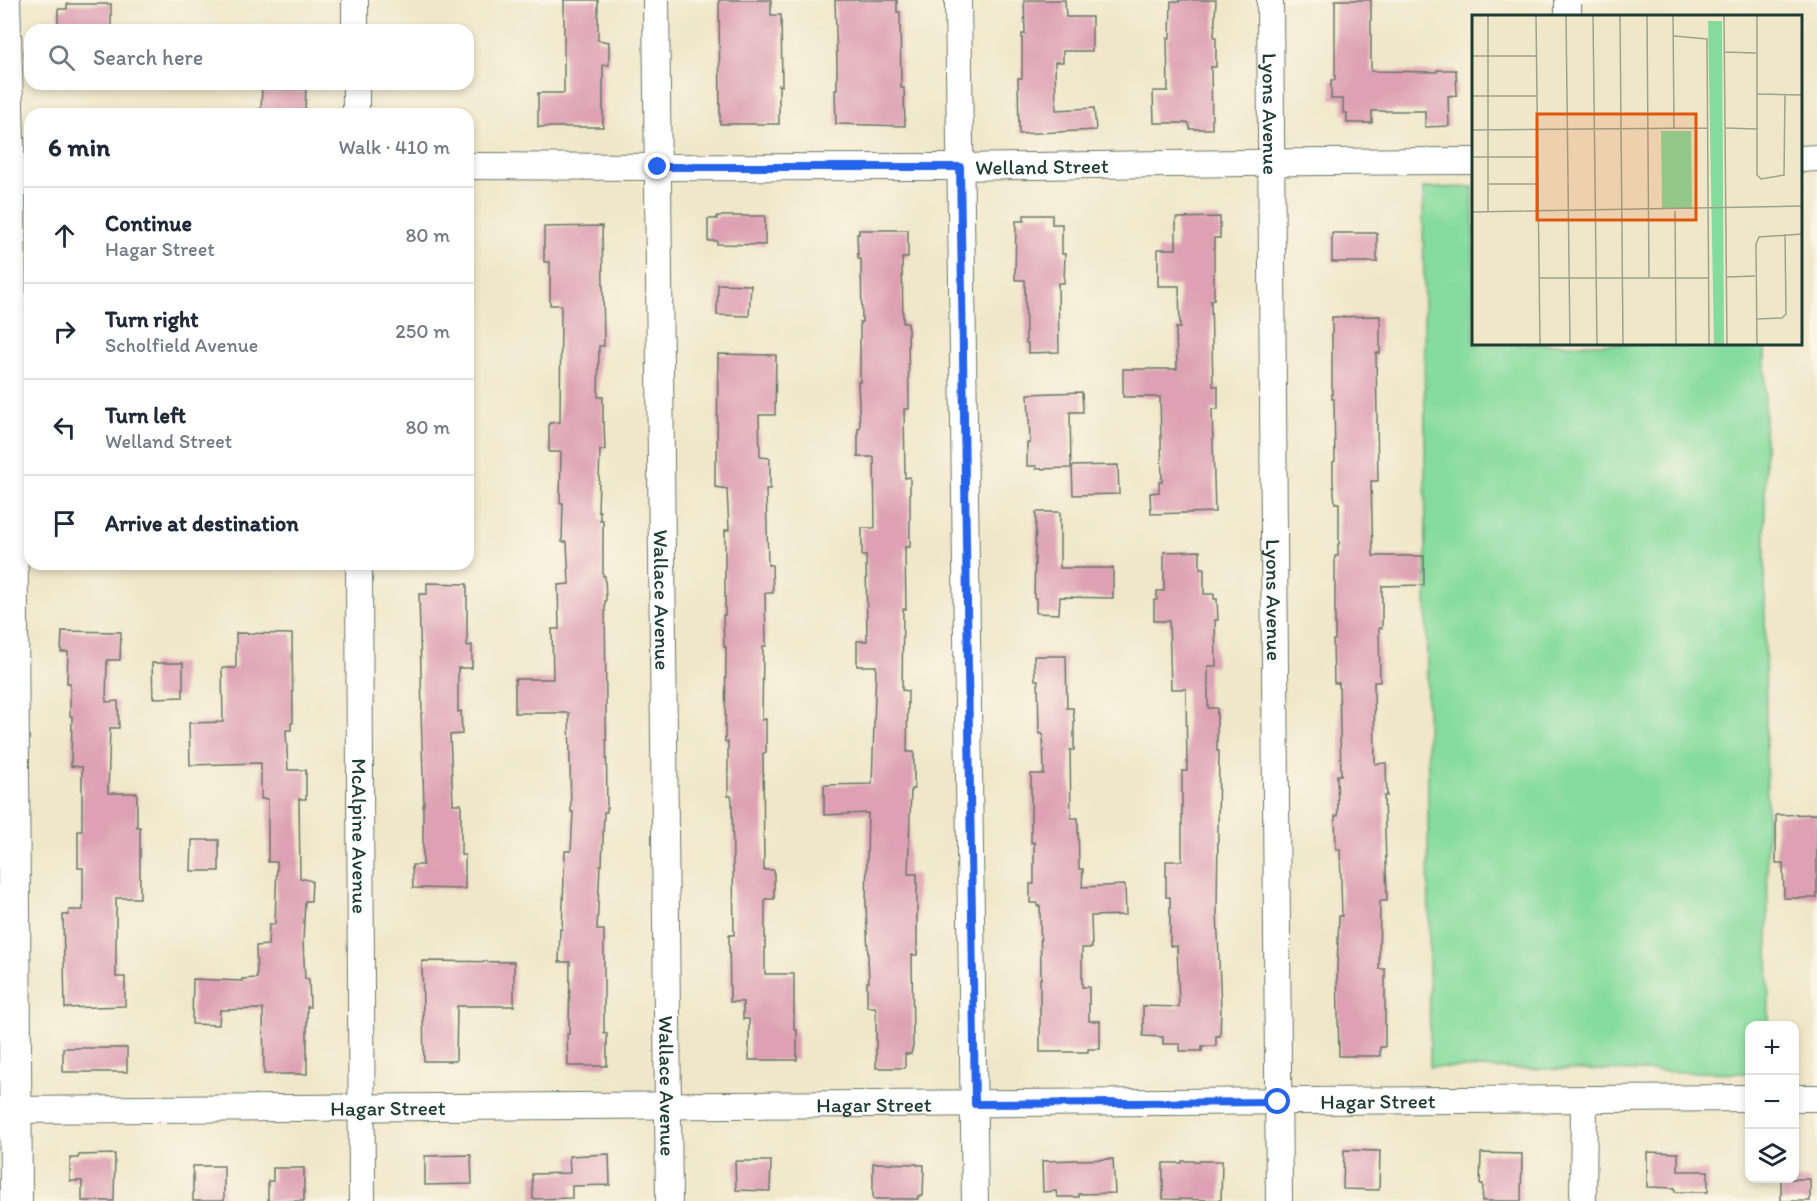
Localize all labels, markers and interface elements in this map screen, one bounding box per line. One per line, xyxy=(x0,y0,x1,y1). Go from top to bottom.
inset map xyxy=(1472,15,1802,345)
search box xyxy=(24,24,474,90)
icon: search xyxy=(45,41,78,74)
text: Search here xyxy=(93,44,203,71)
street label: Lyons Avenue xyxy=(1258,53,1284,175)
text: 6 min xyxy=(48,131,110,163)
text: Walk · 410 m xyxy=(339,135,450,159)
street label: Welland Street xyxy=(975,152,1109,179)
route end xyxy=(644,153,670,179)
text: Continue xyxy=(105,210,192,237)
icon: ahead xyxy=(48,219,81,252)
text: 80 m xyxy=(405,223,450,247)
text: Hagar Street xyxy=(105,237,215,261)
text: Turn right xyxy=(105,306,199,333)
icon: right xyxy=(48,315,81,348)
text: 250 m xyxy=(395,319,450,343)
text: Scholfield Avenue xyxy=(105,333,258,357)
text: Turn left xyxy=(105,402,186,429)
icon: left xyxy=(48,411,81,444)
text: 80 m xyxy=(405,415,450,439)
text: Welland Street xyxy=(105,429,232,453)
icon: arrive xyxy=(48,507,81,540)
text: Arrive at destination xyxy=(105,510,299,537)
street label: Wallace Avenue xyxy=(649,529,676,671)
street label: Lyons Avenue xyxy=(1262,539,1287,661)
street label: McAlpine Avenue xyxy=(347,758,373,914)
street label: Wallace Avenue xyxy=(654,1015,681,1156)
map controls xyxy=(1745,1021,1799,1183)
button: + xyxy=(1745,1021,1799,1075)
button: − xyxy=(1745,1075,1799,1129)
route start xyxy=(1264,1088,1290,1114)
street label: Hagar Street xyxy=(1320,1088,1436,1113)
street label: Hagar Street xyxy=(816,1091,932,1117)
street label: Hagar Street xyxy=(330,1094,446,1120)
button: layers xyxy=(1745,1129,1799,1183)

